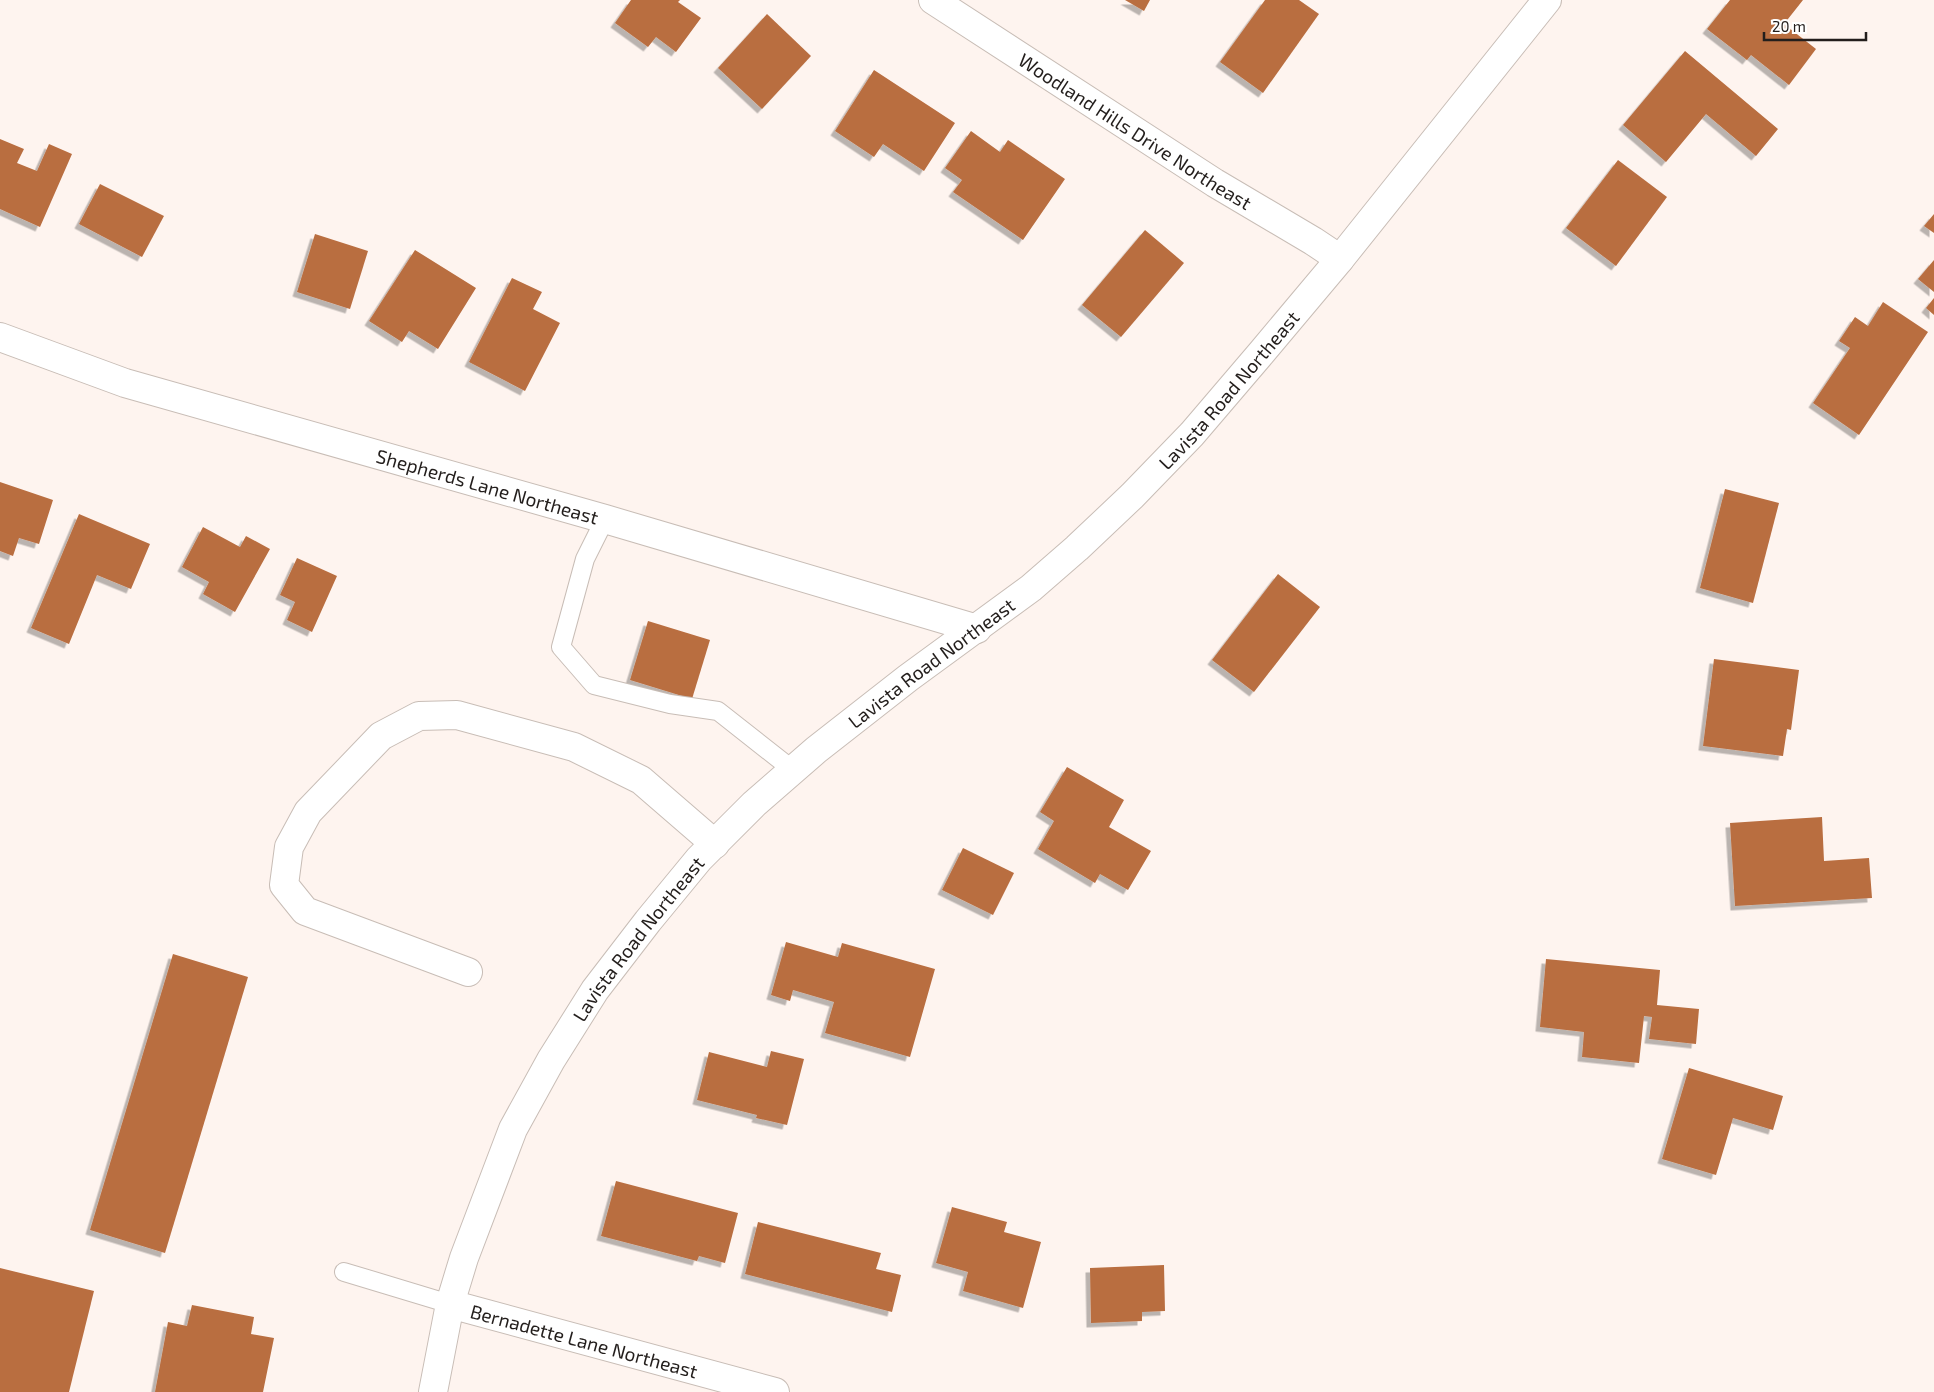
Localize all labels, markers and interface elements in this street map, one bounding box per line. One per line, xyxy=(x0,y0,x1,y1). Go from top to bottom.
scale bar xyxy=(1764,10,1866,42)
text: 20 m xyxy=(1772,17,1806,35)
street label: Woodland Hills Drive Northeast xyxy=(1015,47,1256,214)
street label: Lavista Road Northeast xyxy=(1153,306,1303,473)
street label: Shepherds Lane Northeast xyxy=(374,443,601,528)
street label: Lavista Road Northeast xyxy=(843,593,1019,732)
street label: Lavista Road Northeast xyxy=(567,851,708,1025)
street label: Bernadette Lane Northeast xyxy=(468,1299,700,1382)

